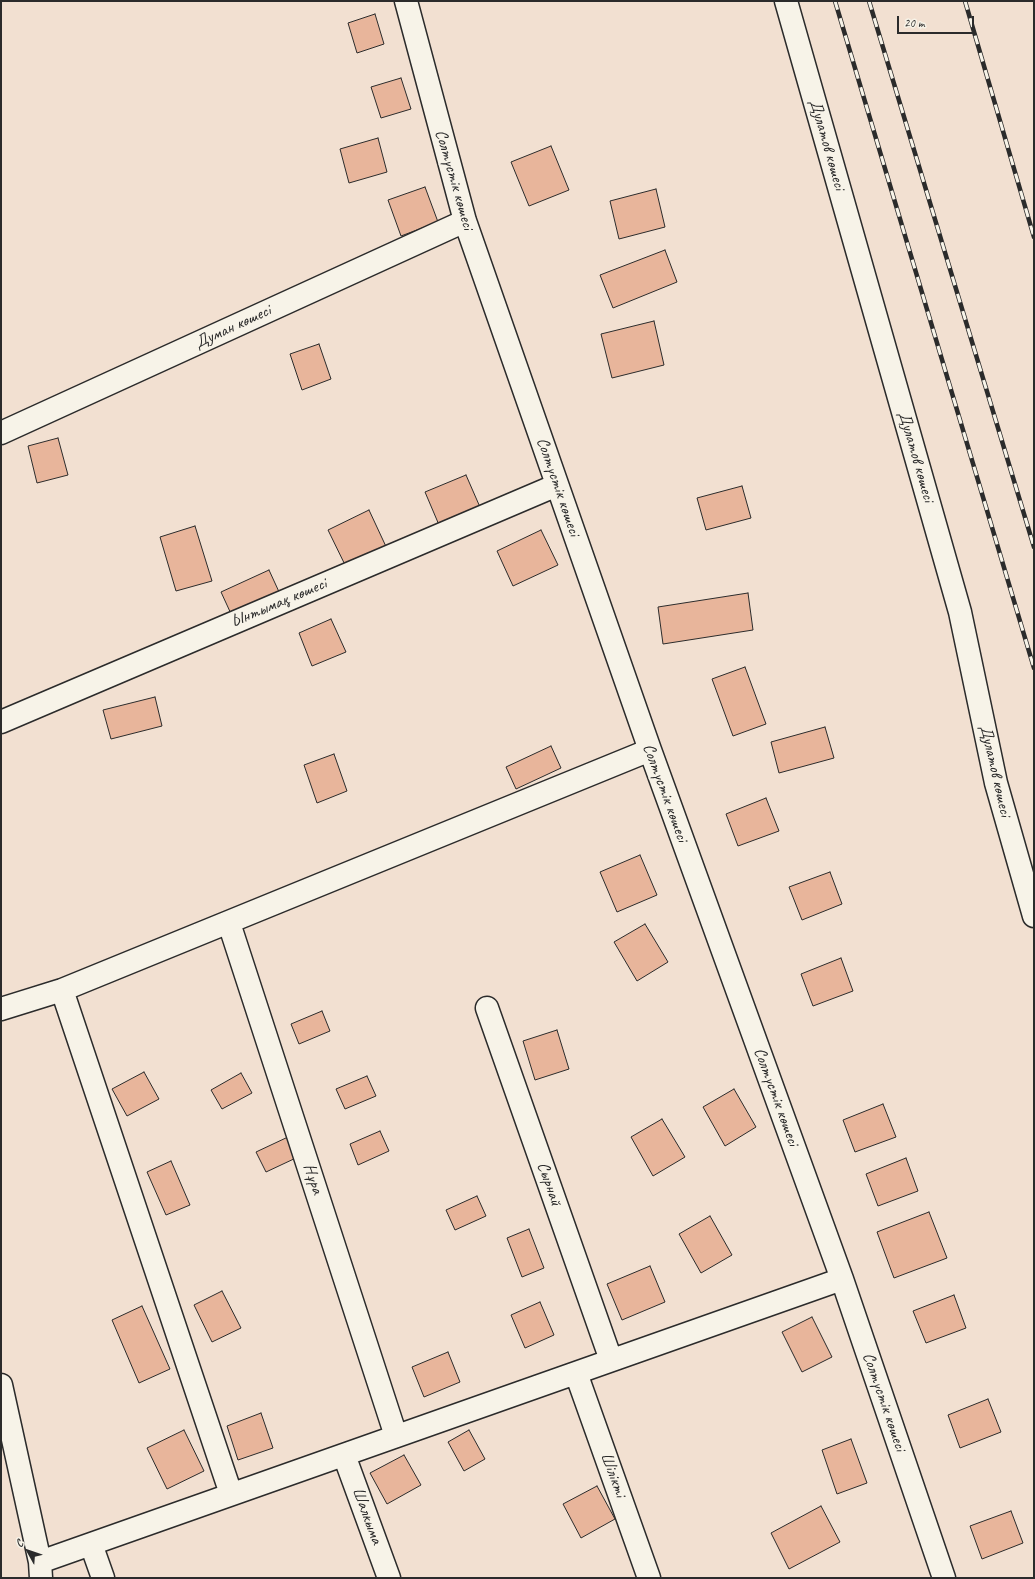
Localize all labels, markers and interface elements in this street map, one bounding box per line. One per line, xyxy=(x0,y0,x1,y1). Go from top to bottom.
scale bar xyxy=(899,8,976,34)
text: 20 m xyxy=(904,15,924,31)
street label: Дулатов көшесі xyxy=(804,97,850,193)
street label: Солтүстік көшесі xyxy=(430,128,478,232)
street label: Думан көшесі xyxy=(192,300,274,354)
street label: Дулатов көшесі xyxy=(893,409,939,505)
street label: Солтүстік көшесі xyxy=(532,435,584,539)
street label: Ынтымақ көшесі xyxy=(228,574,330,632)
street label: Дулатов көшесі xyxy=(975,723,1015,819)
street label: Солтүстік көшесі xyxy=(638,741,692,845)
street label: Солтүстік көшесі xyxy=(749,1045,803,1149)
street label: Сырнай xyxy=(532,1159,566,1209)
street label: Нұра xyxy=(298,1161,328,1197)
street label: Солтүстік көшесі xyxy=(858,1350,910,1454)
street label: Шілікті xyxy=(596,1450,630,1500)
street label: Шалкыма xyxy=(347,1485,387,1547)
north arrow xyxy=(8,1531,48,1571)
text: С xyxy=(12,1537,26,1550)

